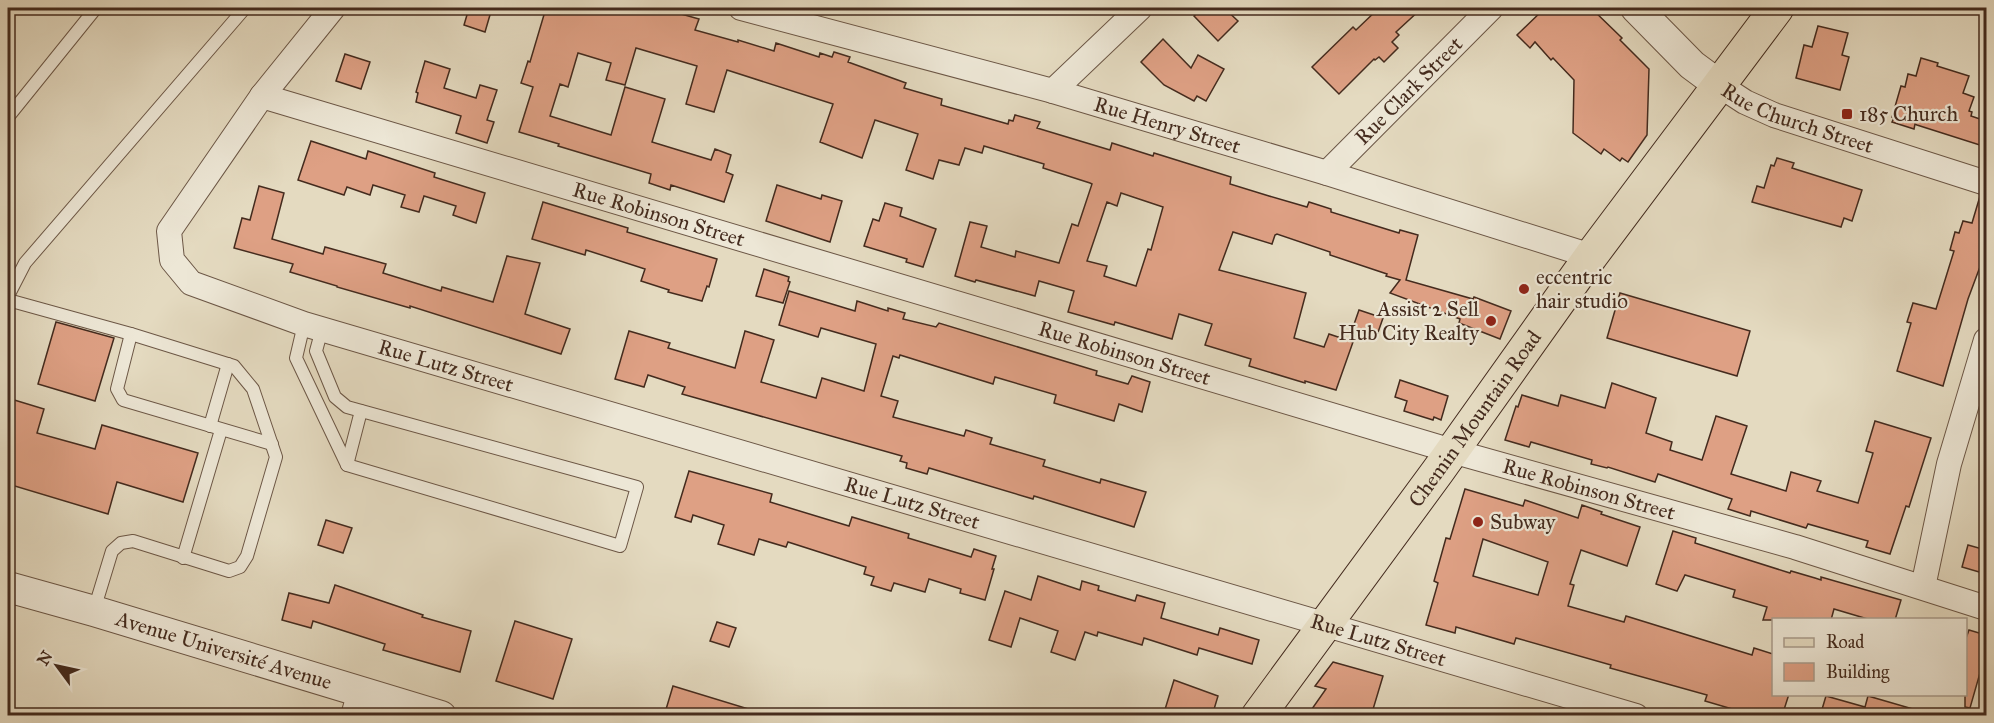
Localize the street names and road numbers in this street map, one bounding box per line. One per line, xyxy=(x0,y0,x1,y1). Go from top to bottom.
street label: Rue Clark Street xyxy=(1349,31,1469,150)
street label: Rue Church Street xyxy=(1716,77,1877,159)
street label: Rue Henry Street xyxy=(1091,91,1244,160)
street label: Rue Robinson Street xyxy=(570,176,748,252)
street label: Rue Robinson Street xyxy=(1035,315,1214,391)
street label: Chemin Mountain Road xyxy=(1403,325,1547,512)
street label: Rue Lutz Street xyxy=(375,334,517,398)
street label: Rue Robinson Street xyxy=(1500,453,1679,526)
street label: Rue Lutz Street xyxy=(841,471,983,535)
street label: Avenue Université Avenue xyxy=(112,605,335,695)
street label: Rue Lutz Street xyxy=(1308,608,1449,672)

